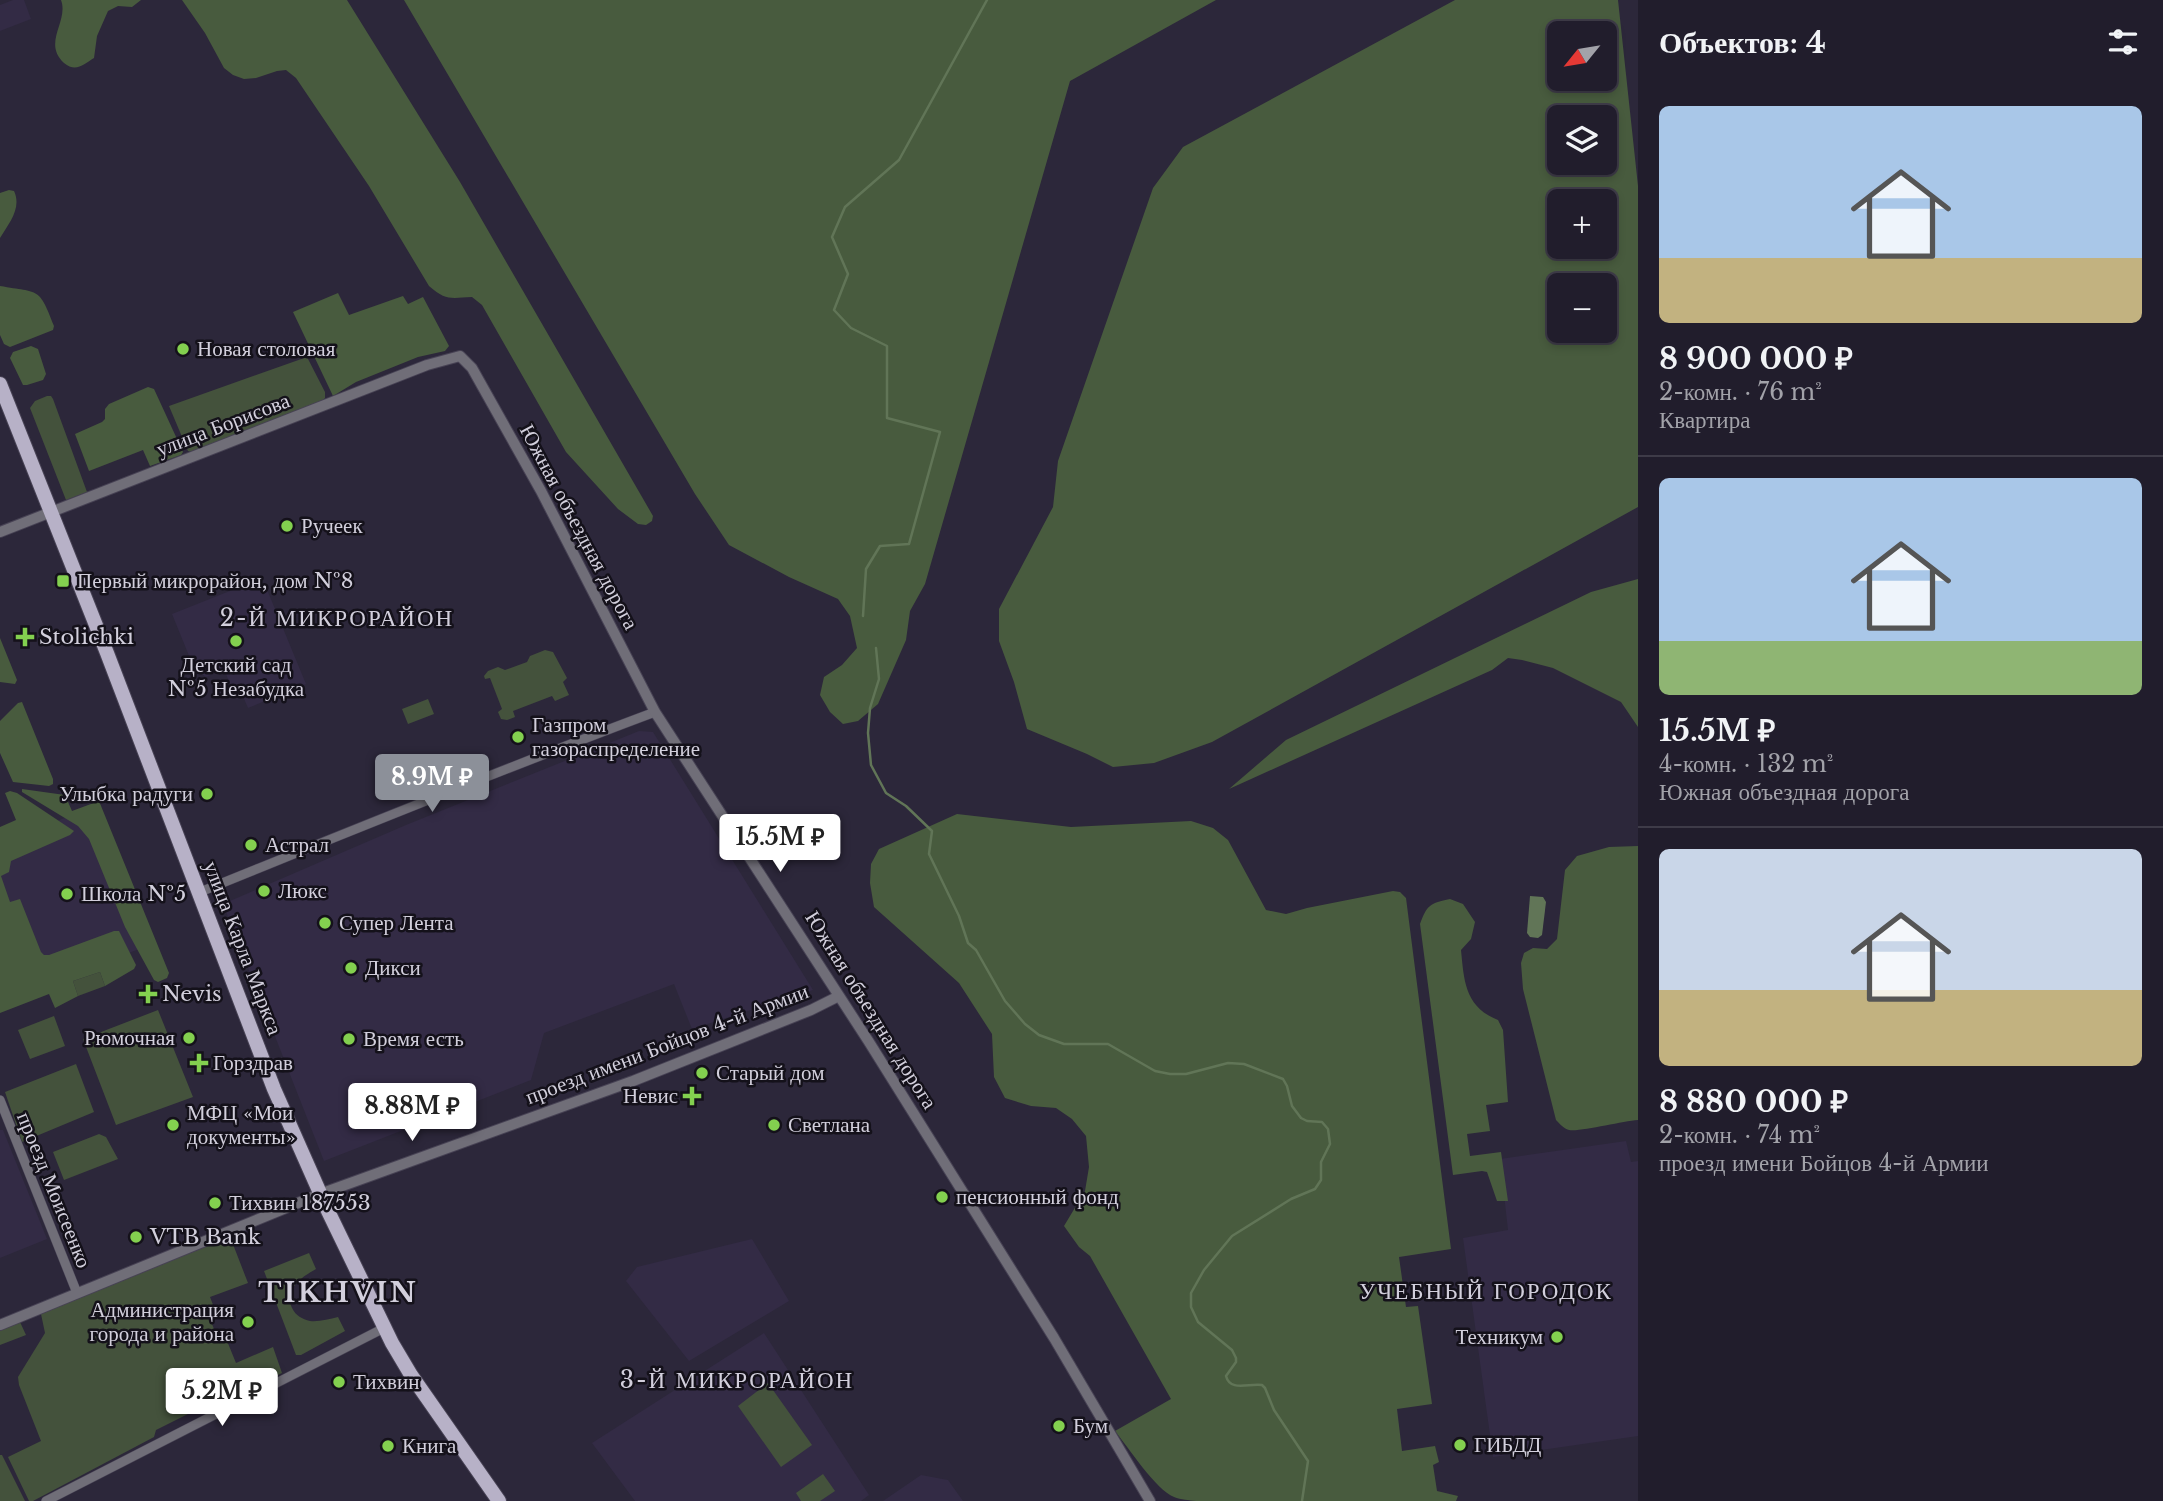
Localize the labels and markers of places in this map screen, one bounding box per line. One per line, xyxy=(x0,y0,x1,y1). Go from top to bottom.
place label: Новая столовая xyxy=(197,336,336,362)
marker: Новая столовая xyxy=(175,341,191,357)
place label: Ручеек xyxy=(301,513,363,539)
marker: Ручеек xyxy=(279,518,295,534)
place label: Первый микрорайон, дом №8 xyxy=(77,568,353,594)
marker: Первый микрорайон, дом №8 xyxy=(55,573,71,589)
place label: Stolichki xyxy=(39,624,134,650)
marker: Stolichki xyxy=(17,629,33,645)
marker: Детский сад №5 Незабудка xyxy=(228,633,244,649)
place label: Детский сад №5 Незабудка xyxy=(168,652,305,702)
place label: Газпром газораспределение xyxy=(532,712,700,762)
marker: Газпром газораспределение xyxy=(510,729,526,745)
pin: 8.9M ₽ xyxy=(375,754,489,814)
place label: Улыбка радуги xyxy=(59,781,193,807)
marker: Улыбка радуги xyxy=(199,786,215,802)
pin: 15.5M ₽ xyxy=(715,814,845,874)
place label: Астрал xyxy=(265,832,329,858)
marker: Астрал xyxy=(243,837,259,853)
place label: Люкс xyxy=(278,878,327,904)
place label: Школа №5 xyxy=(81,881,186,907)
marker: Люкс xyxy=(256,883,272,899)
marker: Школа №5 xyxy=(59,886,75,902)
place label: Супер Лента xyxy=(339,910,454,936)
marker: Супер Лента xyxy=(317,915,333,931)
place label: Дикси xyxy=(365,955,421,981)
marker: Дикси xyxy=(343,960,359,976)
place label: Nevis xyxy=(162,981,222,1007)
marker: Nevis xyxy=(140,986,156,1002)
place label: Рюмочная xyxy=(84,1025,175,1051)
place label: Время есть xyxy=(363,1026,464,1052)
marker: Рюмочная xyxy=(181,1030,197,1046)
marker: Время есть xyxy=(341,1031,357,1047)
place label: Горздрав xyxy=(213,1050,293,1076)
marker: Горздрав xyxy=(191,1055,207,1071)
place label: Старый дом xyxy=(716,1060,824,1086)
marker: Старый дом xyxy=(694,1065,710,1081)
place label: Невис xyxy=(623,1083,678,1109)
pin: 8.88M ₽ xyxy=(347,1084,477,1143)
marker: Невис xyxy=(684,1088,700,1104)
place label: МФЦ «Мои документы» xyxy=(187,1100,296,1150)
place label: Светлана xyxy=(788,1112,871,1138)
marker: МФЦ «Мои документы» xyxy=(165,1117,181,1133)
marker: Светлана xyxy=(766,1117,782,1133)
place label: пенсионный фонд xyxy=(956,1184,1119,1210)
marker: пенсионный фонд xyxy=(934,1189,950,1205)
place label: Тихвин 187553 xyxy=(229,1190,371,1216)
marker: Тихвин 187553 xyxy=(207,1195,223,1211)
place label: VTB Bank xyxy=(149,1224,261,1250)
marker: VTB Bank xyxy=(128,1229,144,1245)
place label: Администрация города и района xyxy=(90,1297,235,1347)
marker: Администрация города и района xyxy=(240,1314,256,1330)
place label: Техникум xyxy=(1456,1324,1543,1350)
marker: Техникум xyxy=(1549,1329,1565,1345)
pin: 5.2M ₽ xyxy=(165,1368,279,1428)
place label: Тихвин xyxy=(353,1369,419,1395)
marker: Тихвин xyxy=(331,1374,347,1390)
place label: Бум xyxy=(1073,1413,1108,1439)
marker: Бум xyxy=(1051,1418,1067,1434)
place label: ГИБДД xyxy=(1474,1432,1541,1458)
place label: Книга xyxy=(402,1433,457,1459)
marker: ГИБДД xyxy=(1452,1437,1468,1453)
marker: Книга xyxy=(380,1438,396,1454)

